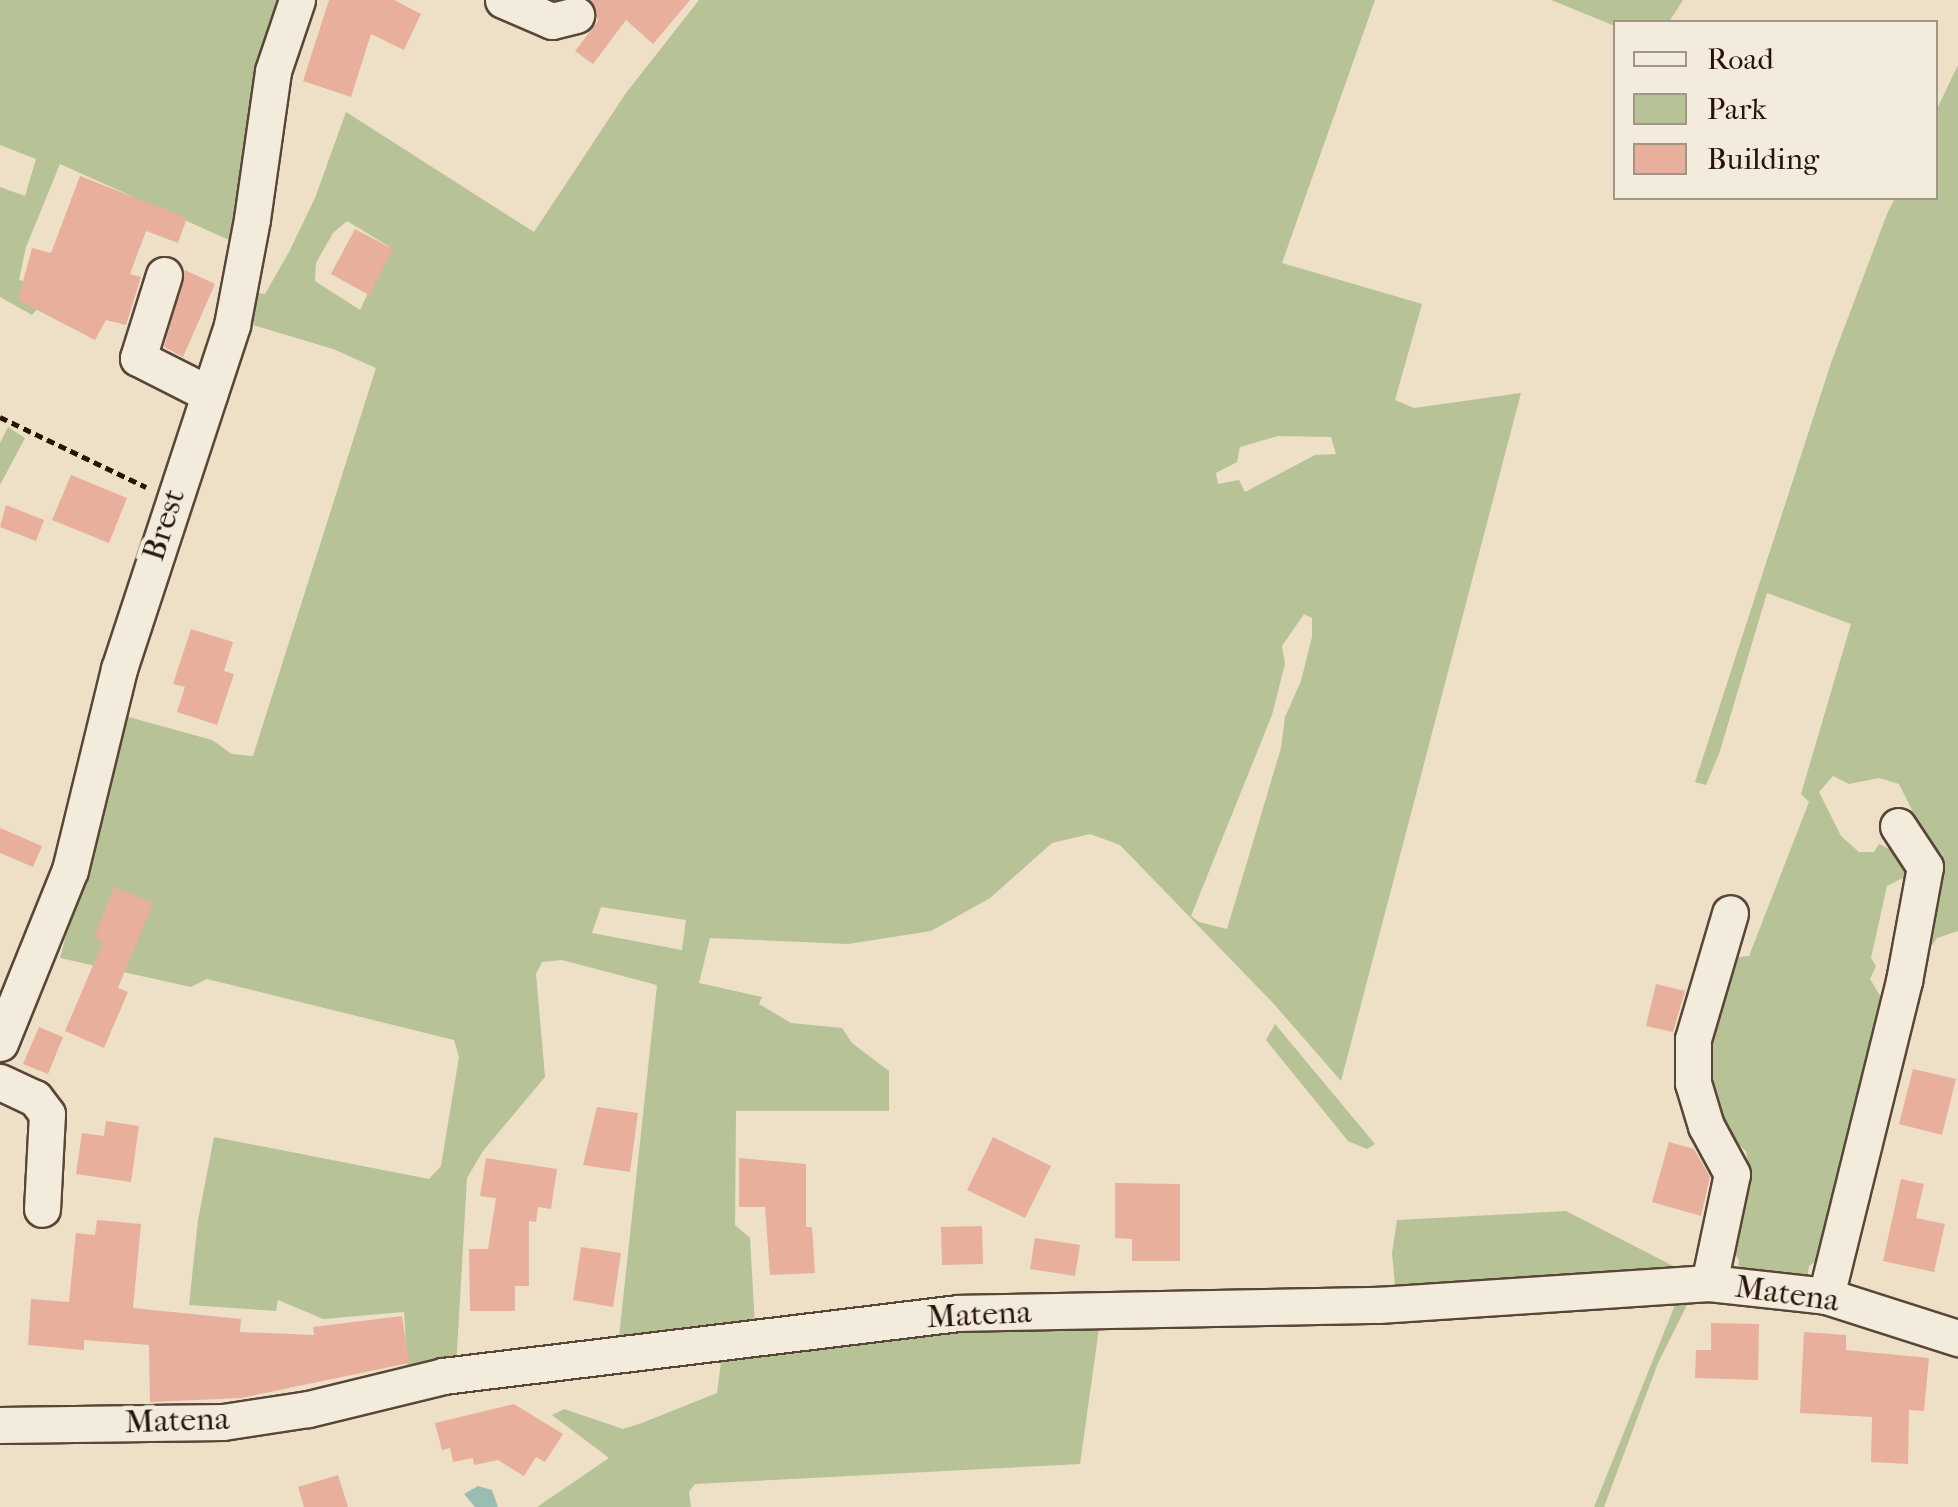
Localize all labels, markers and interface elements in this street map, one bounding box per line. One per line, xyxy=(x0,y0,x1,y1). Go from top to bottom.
legend xyxy=(1613,20,1938,200)
text: Road xyxy=(1707,42,1774,77)
text: Park xyxy=(1707,92,1767,127)
text: Building xyxy=(1707,142,1819,177)
street label: Brest xyxy=(134,484,194,566)
street label: Matena xyxy=(1732,1268,1842,1320)
street label: Matena xyxy=(926,1293,1032,1337)
street label: Matena xyxy=(124,1400,230,1442)

